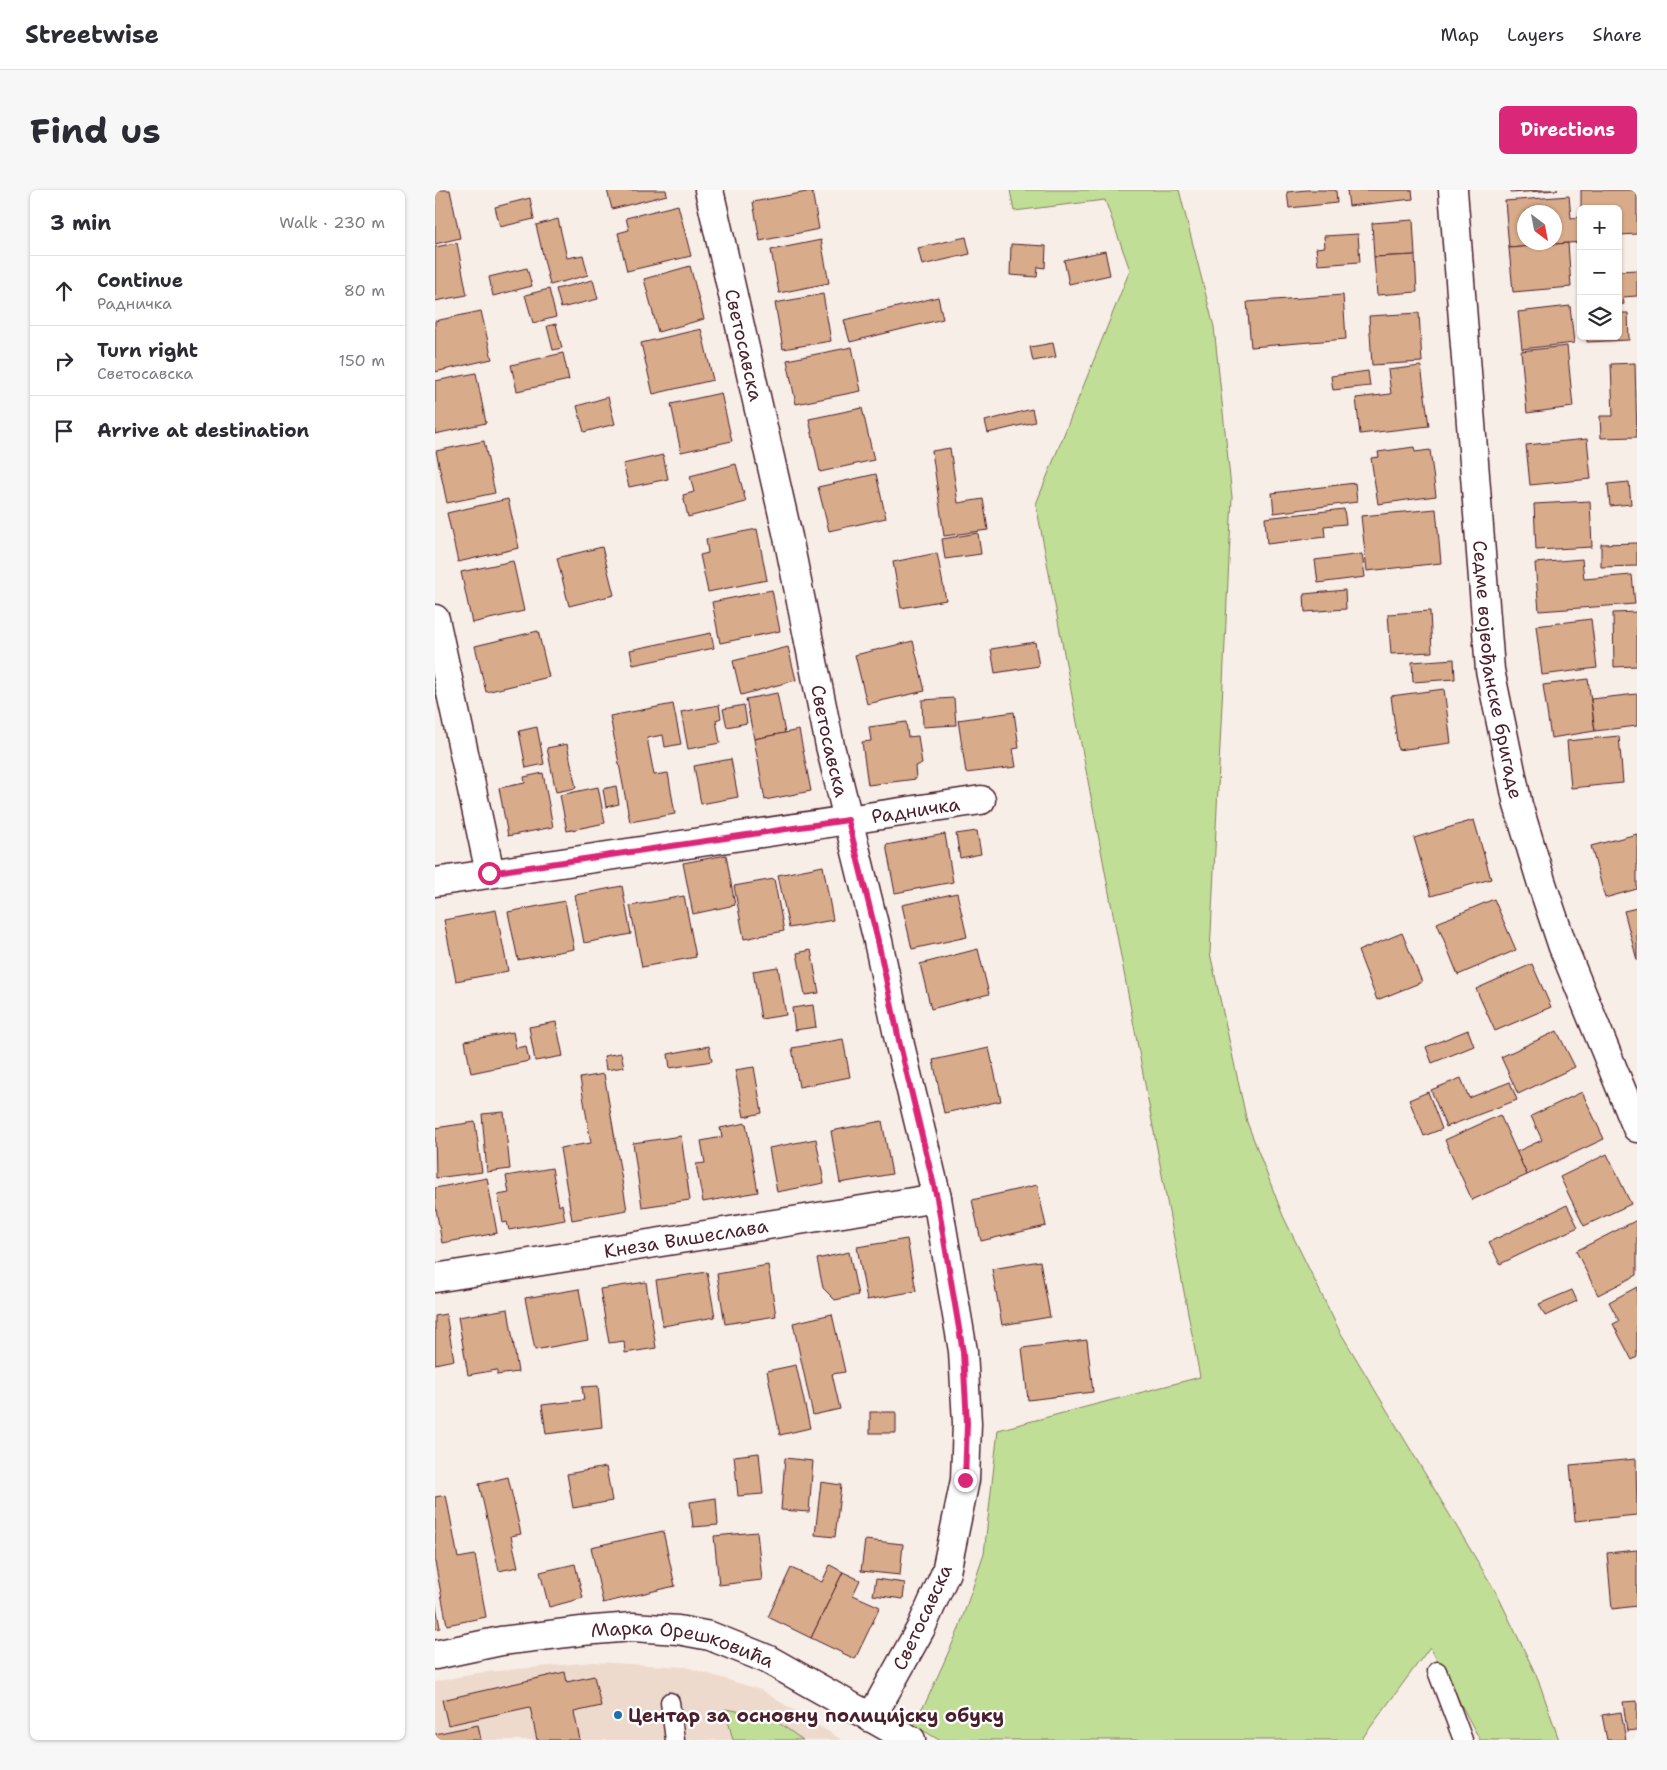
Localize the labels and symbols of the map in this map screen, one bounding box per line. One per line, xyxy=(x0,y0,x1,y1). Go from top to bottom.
north arrow xyxy=(1517,205,1562,250)
street label: Светосавска xyxy=(719,287,769,404)
street label: Седме војвођанске бригаде xyxy=(1467,539,1528,801)
street label: Светосавска xyxy=(805,683,854,800)
street label: Радничка xyxy=(870,791,962,829)
route start xyxy=(478,862,501,885)
street label: Кнеза Вишеслава xyxy=(602,1213,770,1264)
route end xyxy=(954,1469,977,1492)
street label: Светосавска xyxy=(887,1560,958,1674)
street label: Марка Орешковића xyxy=(590,1615,779,1674)
place label: Центар за основну полицијску обуку xyxy=(628,1703,1004,1728)
marker: Центар за основну полицијску обуку xyxy=(612,1709,624,1721)

